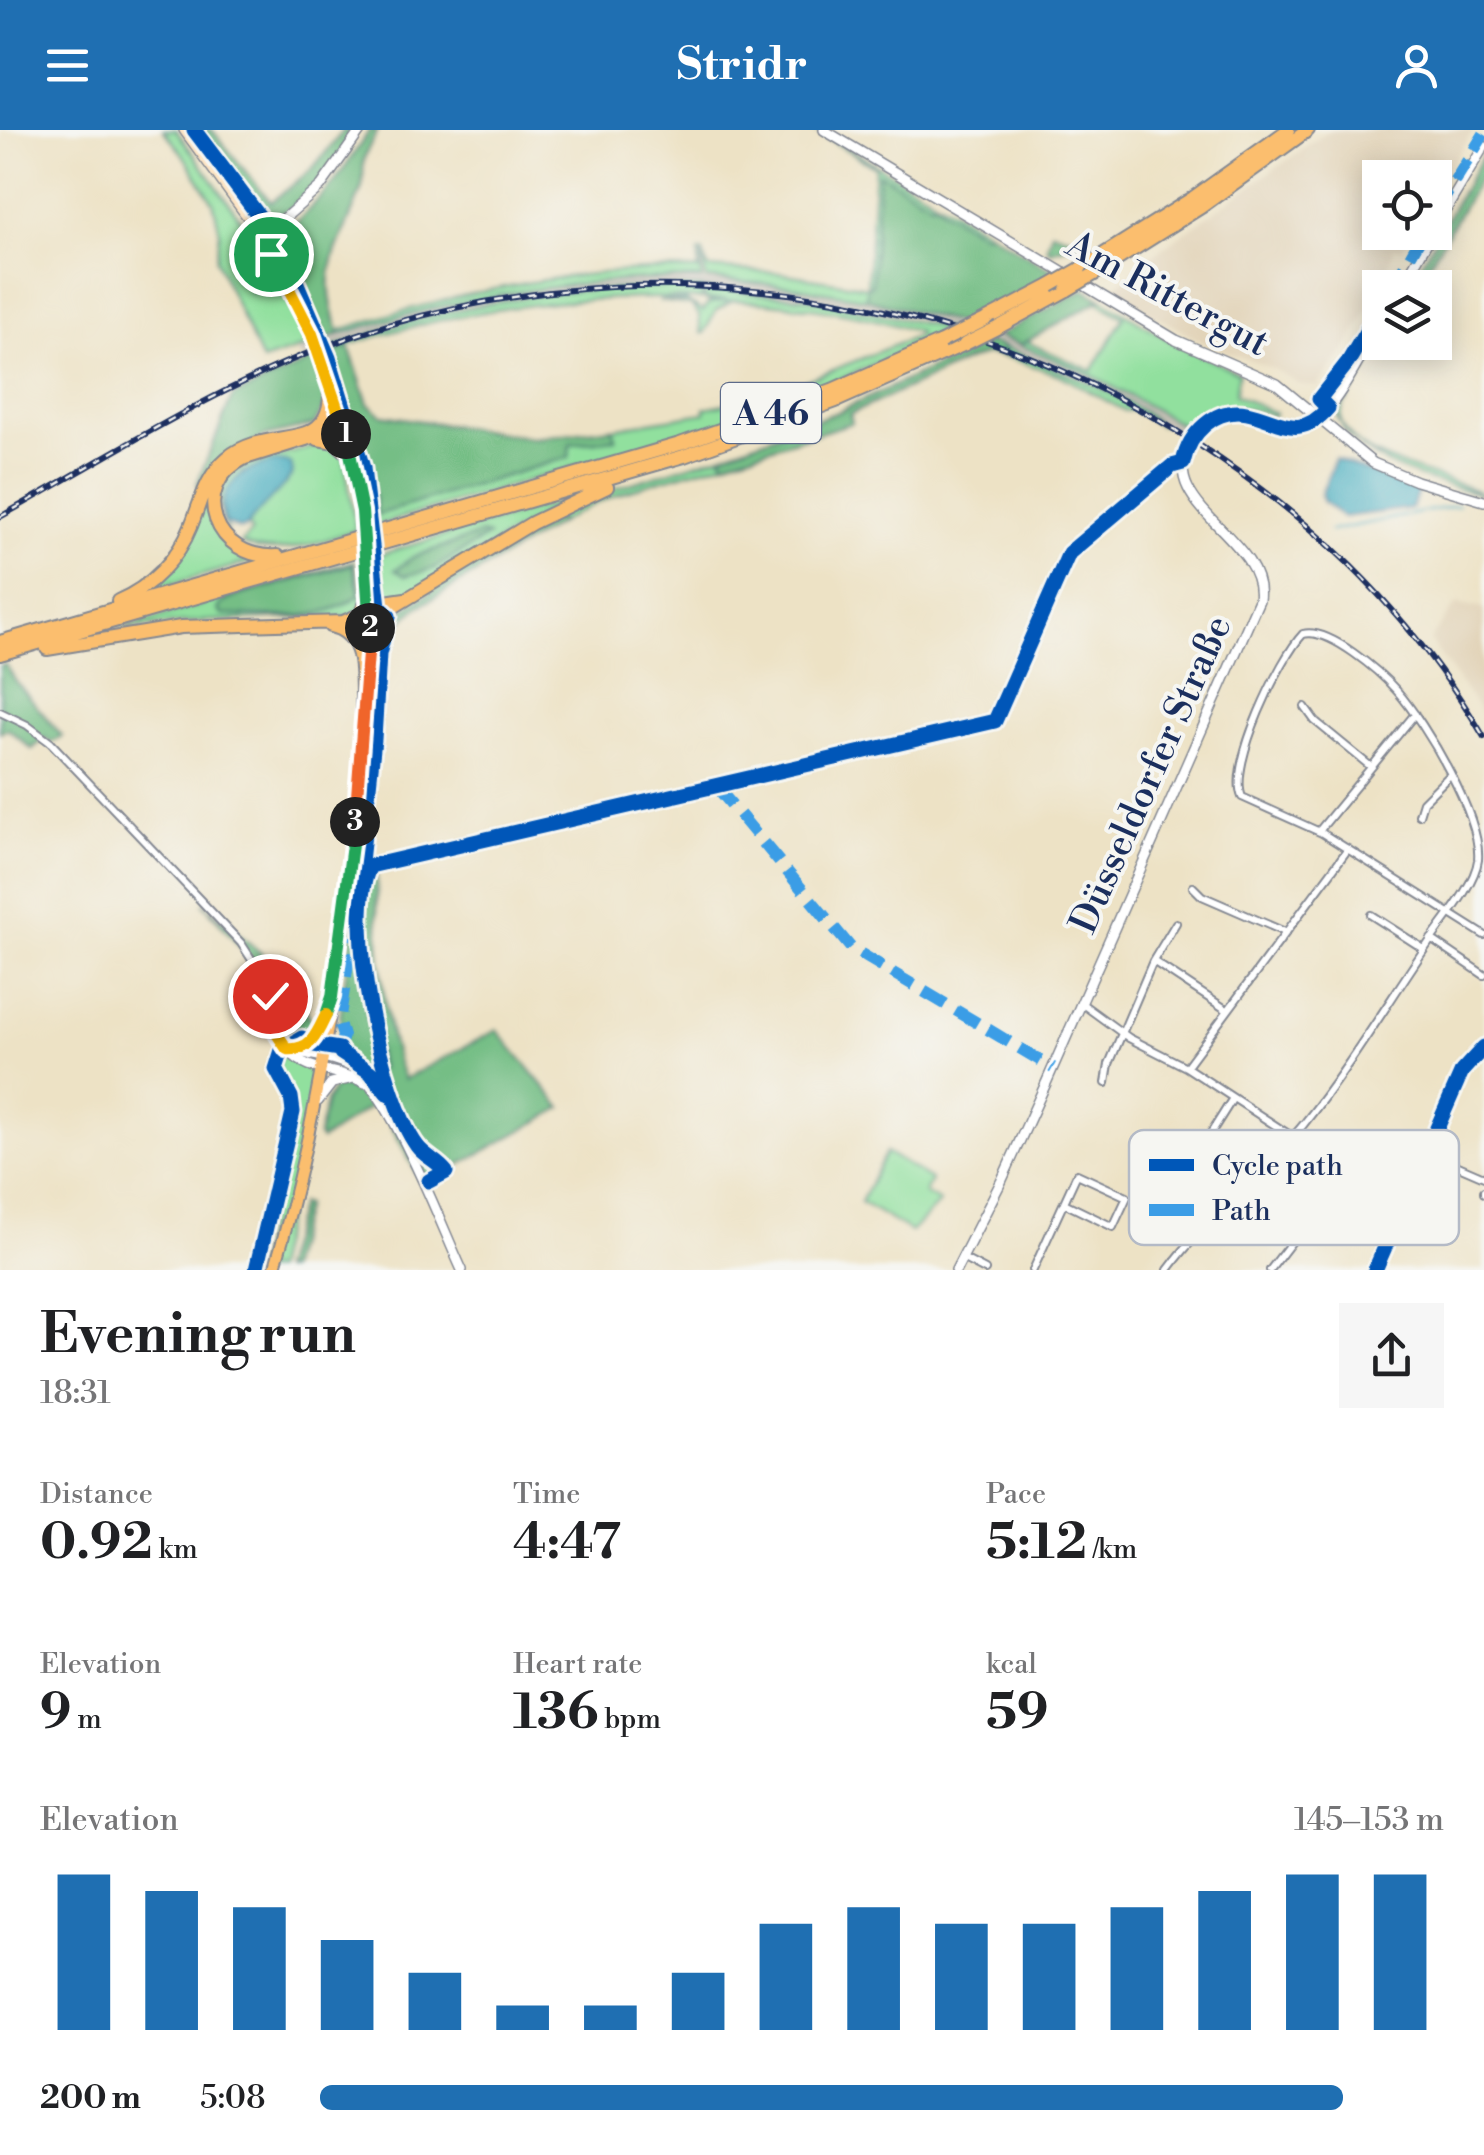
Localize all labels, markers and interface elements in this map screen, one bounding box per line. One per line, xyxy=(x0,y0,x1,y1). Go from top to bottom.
text: Stridr xyxy=(676,37,808,94)
icon: menu xyxy=(40,38,95,93)
icon: person xyxy=(1389,38,1444,93)
map controls xyxy=(1362,160,1452,360)
button: locate xyxy=(1362,160,1452,250)
pin xyxy=(229,212,314,297)
street label: Am Rittergut xyxy=(1057,221,1276,367)
icon: arrive xyxy=(244,227,299,282)
button: layers xyxy=(1362,270,1452,360)
road number: A 46 xyxy=(721,383,821,443)
pin: 1 xyxy=(321,409,371,459)
text: 1 xyxy=(339,416,353,451)
pin: 2 xyxy=(345,603,395,653)
street label: Düsseldorfer Straße xyxy=(1060,608,1243,941)
text: 2 xyxy=(361,610,379,645)
pin: 3 xyxy=(330,797,380,847)
text: 3 xyxy=(347,804,363,839)
pin xyxy=(228,954,313,1039)
icon: check xyxy=(243,969,298,1024)
legend xyxy=(1129,1130,1459,1245)
text: Cycle path xyxy=(1212,1149,1343,1184)
text: Path xyxy=(1212,1194,1271,1229)
text: Evening run xyxy=(40,1301,356,1370)
button: share xyxy=(1339,1303,1444,1408)
text: 18:31 xyxy=(40,1373,111,1413)
text: Distance xyxy=(40,1477,153,1512)
text: Time xyxy=(513,1477,580,1512)
text: Pace xyxy=(986,1477,1046,1512)
text: 0.92 xyxy=(40,1512,153,1574)
text: 4:47 xyxy=(513,1512,621,1574)
text: 5:12 xyxy=(986,1512,1087,1574)
text: km xyxy=(153,1532,198,1567)
text: /km xyxy=(1087,1532,1137,1567)
text: Elevation xyxy=(40,1647,161,1682)
text: Heart rate xyxy=(513,1647,642,1682)
text: kcal xyxy=(986,1647,1037,1682)
text: 9 xyxy=(40,1682,72,1744)
text: 136 xyxy=(513,1682,599,1744)
text: 59 xyxy=(986,1682,1049,1744)
text: m xyxy=(72,1702,102,1737)
text: bpm xyxy=(599,1702,661,1737)
text: Elevation xyxy=(40,1800,179,1840)
text: 145–153 m xyxy=(1294,1800,1444,1840)
text: 200 m xyxy=(40,2078,141,2118)
text: 5:08 xyxy=(200,2078,266,2118)

